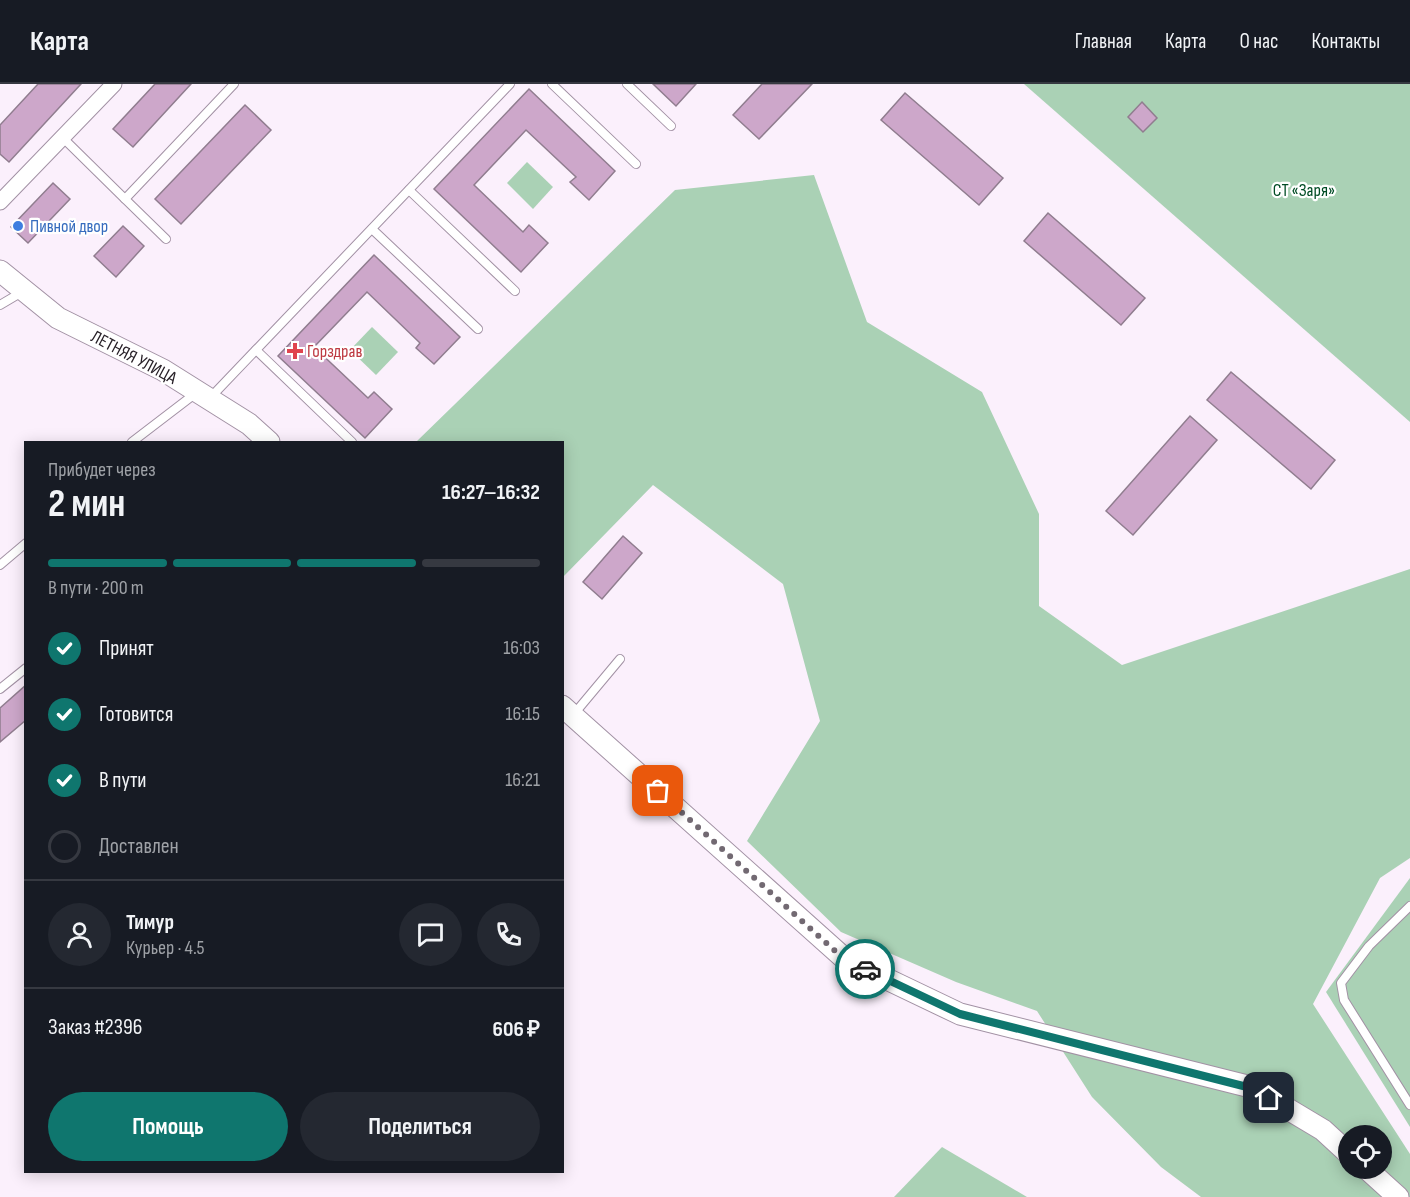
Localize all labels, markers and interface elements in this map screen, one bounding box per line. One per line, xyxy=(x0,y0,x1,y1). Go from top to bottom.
text: Карта xyxy=(30,25,89,58)
text: Главная xyxy=(1075,29,1132,54)
text: Карта xyxy=(1165,29,1206,54)
text: О нас xyxy=(1239,29,1278,54)
text: Контакты xyxy=(1311,29,1380,54)
park label: СТ «Заря» xyxy=(1273,180,1335,201)
place label: Пивной двор xyxy=(30,216,108,237)
marker: Пивной двор xyxy=(11,219,25,233)
street label: ЛЕТНЯЯ УЛИЦА xyxy=(87,326,180,389)
place label: Горздрав xyxy=(307,341,362,362)
marker: Горздрав xyxy=(288,344,302,358)
text: Прибудет через xyxy=(48,458,156,482)
text: 16:27–16:32 xyxy=(442,479,540,506)
text: 2 мин xyxy=(48,481,125,528)
text: В пути · 200 m xyxy=(48,576,144,600)
icon: check xyxy=(48,632,81,665)
text: Принят xyxy=(99,635,154,662)
text: 16:03 xyxy=(503,636,540,660)
icon: check xyxy=(48,698,81,731)
text: Готовится xyxy=(99,701,173,728)
text: 16:15 xyxy=(505,702,540,726)
icon: check xyxy=(48,764,81,797)
pin xyxy=(632,765,683,816)
text: В пути xyxy=(99,767,147,794)
text: 16:21 xyxy=(505,768,540,792)
icon: bag xyxy=(641,774,674,807)
text: Доставлен xyxy=(99,833,179,860)
button: person xyxy=(48,903,111,966)
button: chat xyxy=(399,903,462,966)
button: phone xyxy=(477,903,540,966)
text: Тимур xyxy=(126,909,174,936)
text: Курьер · 4.5 xyxy=(126,936,205,960)
courier xyxy=(835,939,895,999)
icon: car xyxy=(849,953,882,986)
text: Заказ #2396 xyxy=(48,1014,142,1041)
text: 606 ₽ xyxy=(493,1016,540,1043)
pin xyxy=(1243,1072,1294,1123)
icon: home xyxy=(1252,1081,1285,1114)
button: Помощь xyxy=(48,1092,288,1161)
button: Поделиться xyxy=(300,1092,540,1161)
map controls xyxy=(1338,1125,1392,1179)
button: locate xyxy=(1338,1125,1392,1179)

